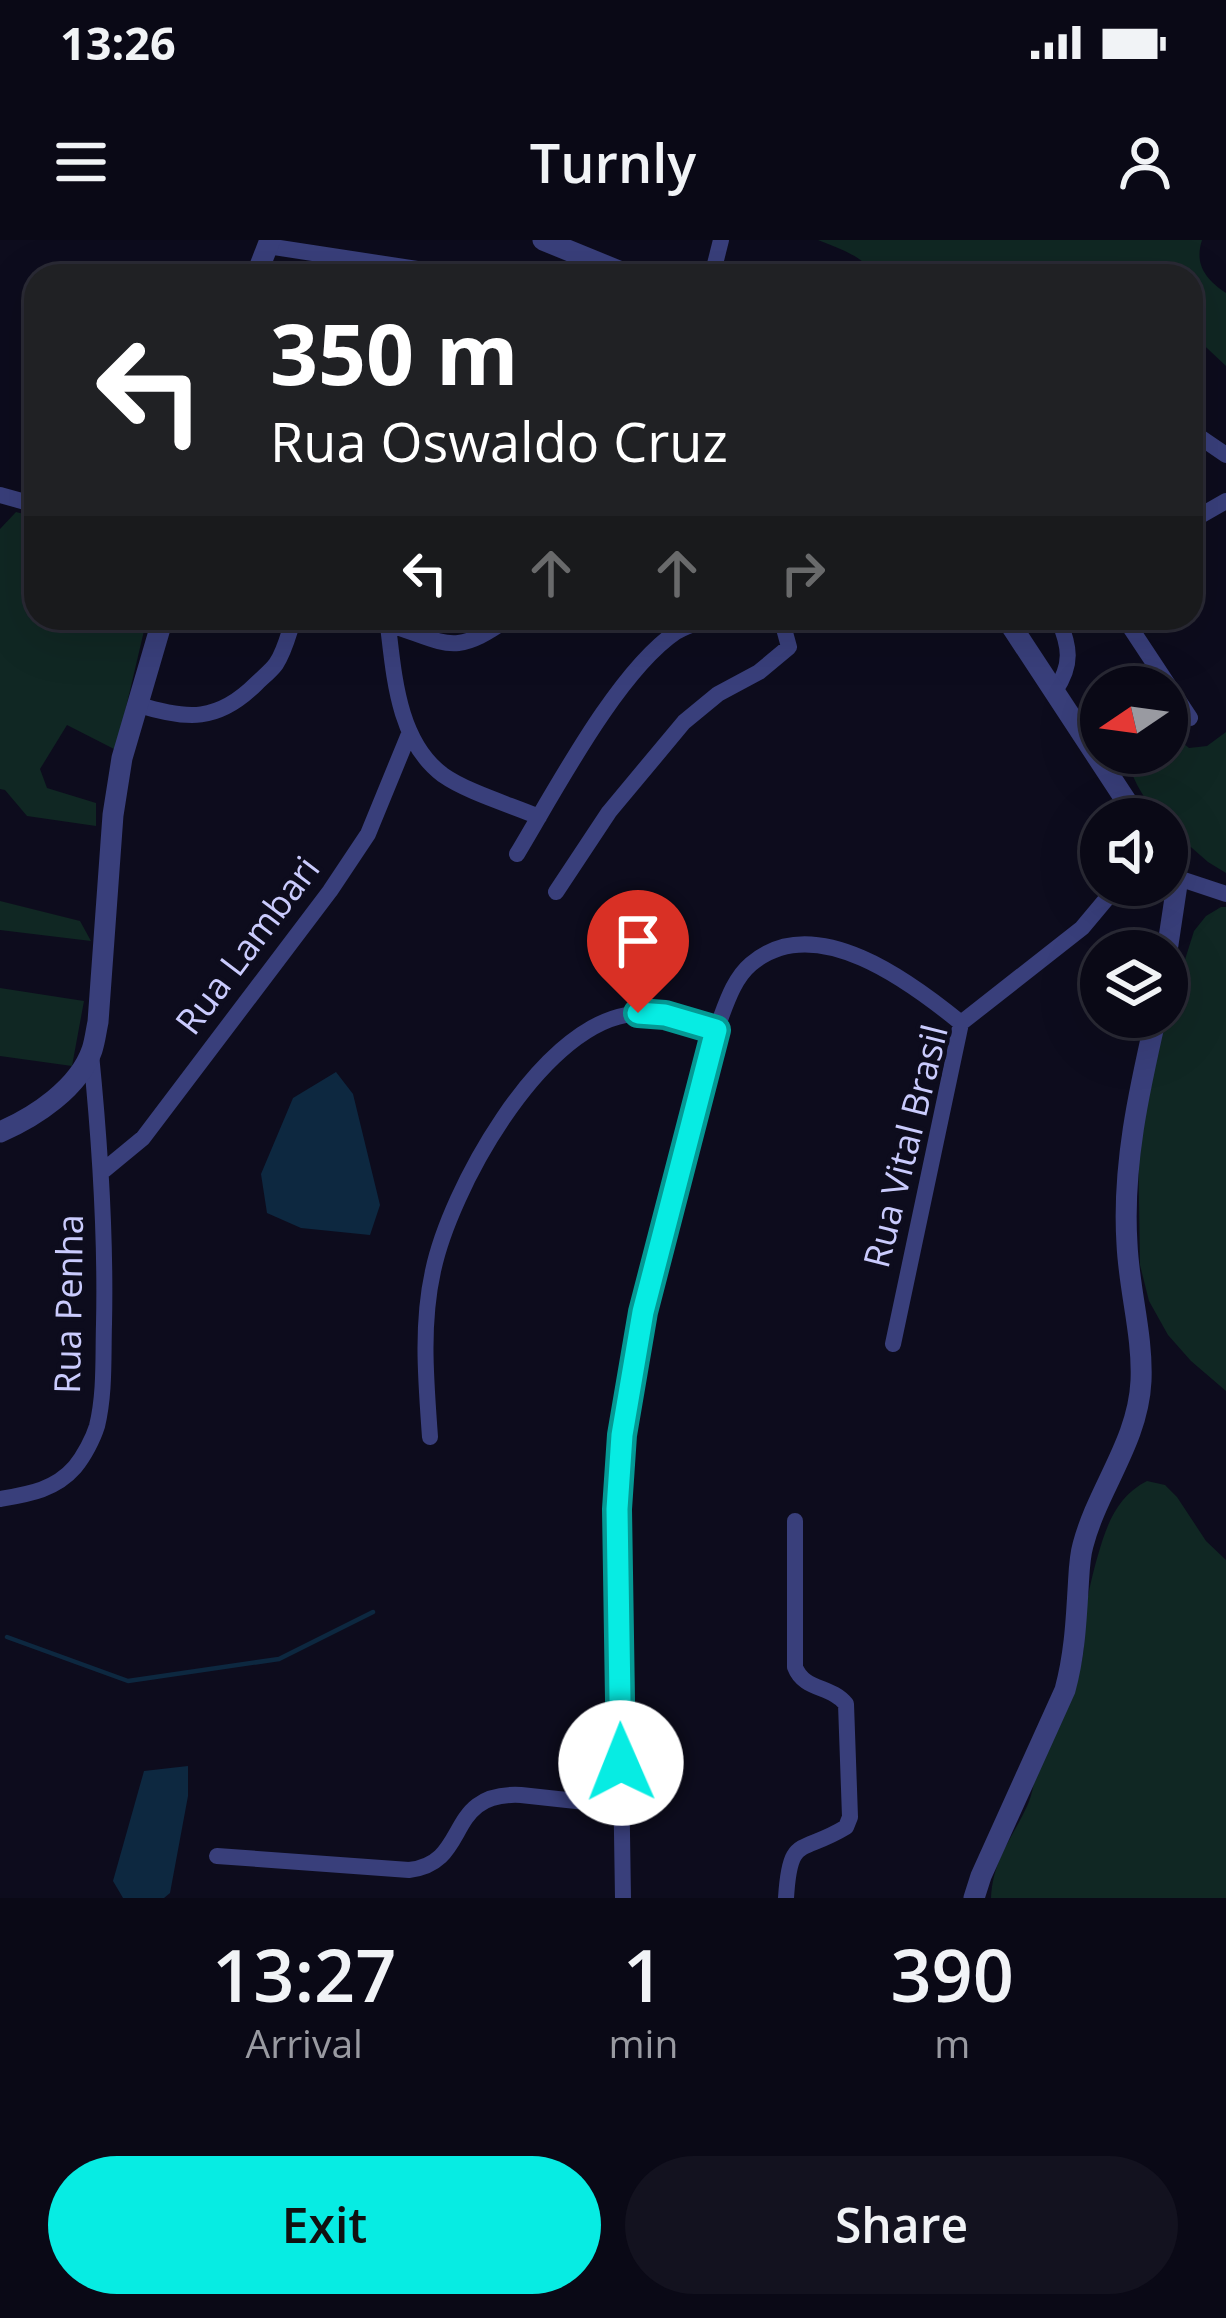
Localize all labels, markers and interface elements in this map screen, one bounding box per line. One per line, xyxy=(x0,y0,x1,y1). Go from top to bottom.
text: 13:26 xyxy=(60,12,176,73)
text: Turnly xyxy=(530,125,696,199)
icon: menu xyxy=(48,129,114,195)
icon: person xyxy=(1112,129,1178,195)
text: 350 m xyxy=(270,295,518,410)
icon: left xyxy=(72,312,228,468)
text: Rua Oswaldo Cruz xyxy=(270,404,728,478)
icon: left xyxy=(392,540,458,606)
icon: ahead xyxy=(518,540,584,606)
icon: ahead xyxy=(644,540,710,606)
icon: right xyxy=(770,540,836,606)
north arrow xyxy=(1080,666,1188,774)
map controls xyxy=(1080,666,1188,1038)
button: sound xyxy=(1080,798,1188,906)
street label: Rua Lambari xyxy=(164,846,330,1044)
pin xyxy=(587,890,689,1013)
icon: arrive xyxy=(605,908,671,974)
button: layers xyxy=(1080,930,1188,1038)
street label: Rua Vital Brasil xyxy=(851,1019,959,1273)
street label: Rua Penha xyxy=(42,1214,94,1394)
position arrow xyxy=(558,1700,684,1826)
text: 13:27 xyxy=(212,1925,396,2023)
text: 1 xyxy=(623,1925,664,2023)
text: 390 xyxy=(890,1925,1014,2023)
text: Arrival xyxy=(246,2016,363,2069)
text: min xyxy=(609,2016,678,2069)
text: m xyxy=(934,2016,970,2069)
button: Exit xyxy=(48,2156,601,2294)
button: Share xyxy=(625,2156,1178,2294)

